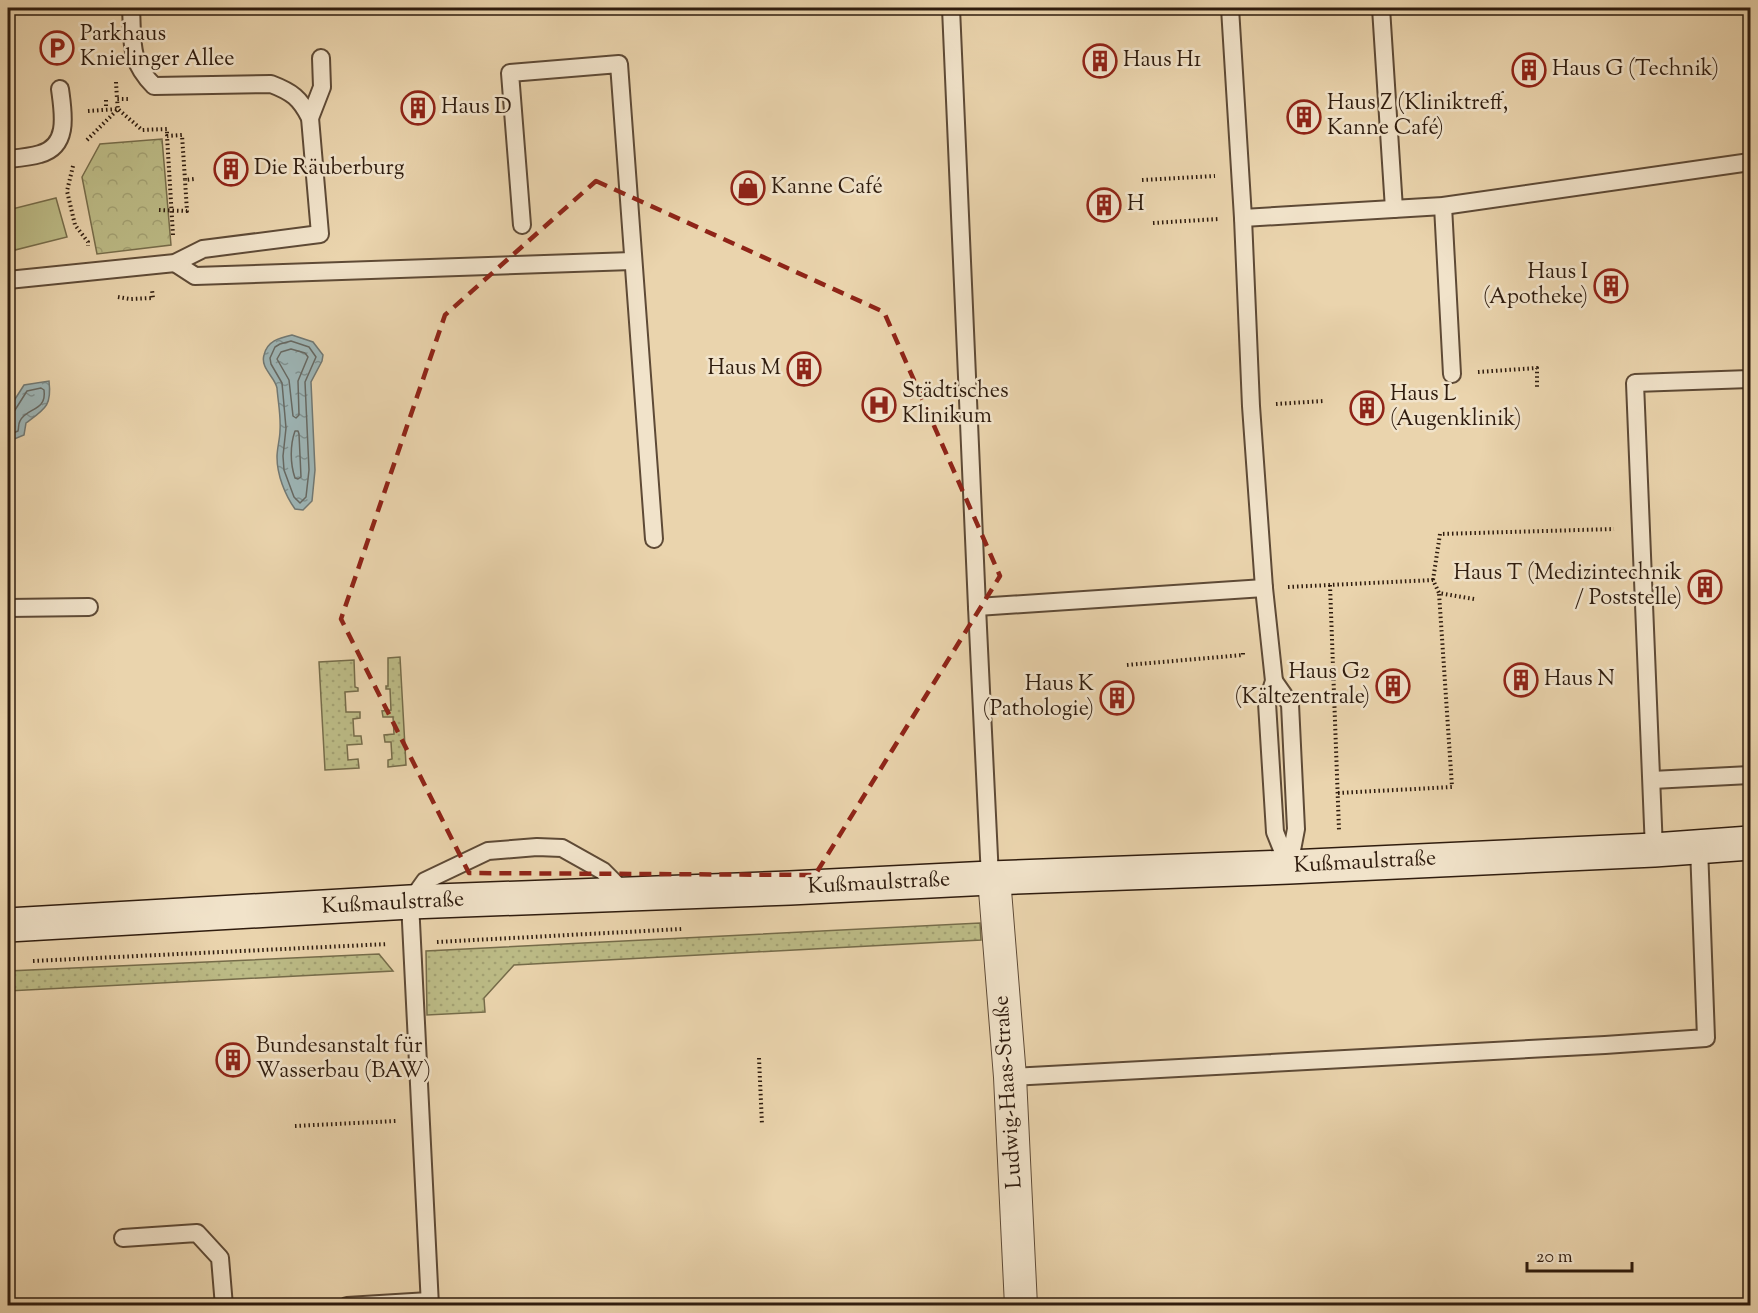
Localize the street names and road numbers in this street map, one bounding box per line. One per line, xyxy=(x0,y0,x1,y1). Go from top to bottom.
street label: Kußmaulstraße xyxy=(1293,843,1437,883)
street label: Kußmaulstraße xyxy=(807,864,951,904)
street label: Kußmaulstraße xyxy=(321,884,465,924)
street label: Ludwig-Haas-Straße xyxy=(986,994,1032,1190)

